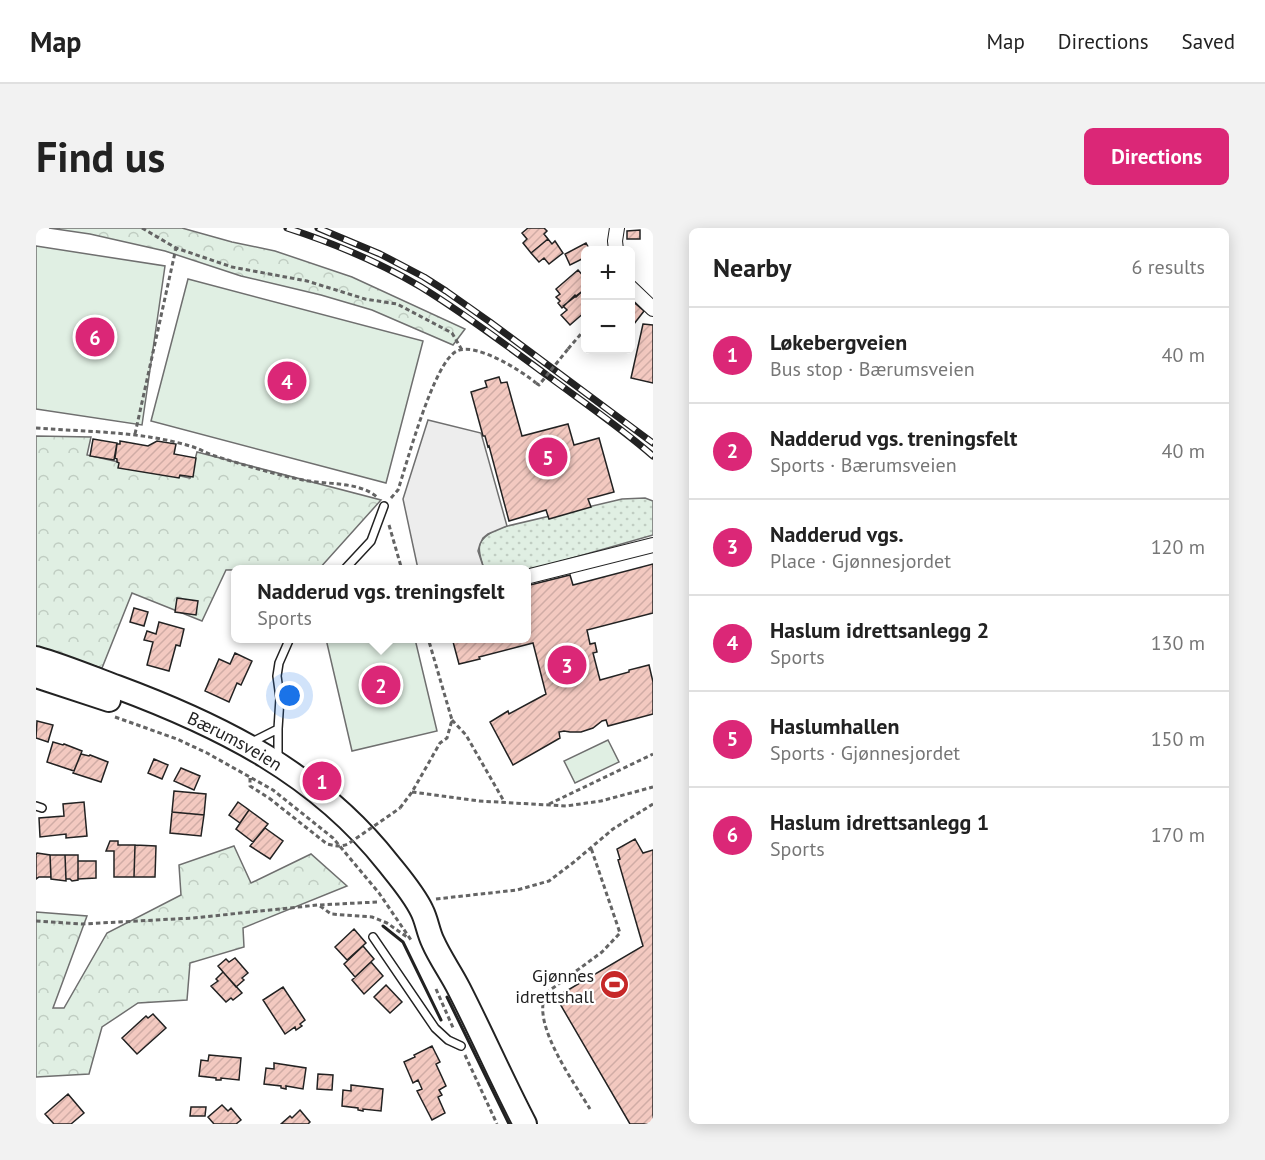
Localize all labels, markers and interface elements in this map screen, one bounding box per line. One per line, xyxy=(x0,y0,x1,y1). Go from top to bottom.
text: Map xyxy=(30,23,81,60)
text: Map xyxy=(986,28,1025,55)
text: Directions xyxy=(1058,28,1149,55)
text: Saved xyxy=(1182,28,1235,55)
button: Directions xyxy=(1084,128,1229,185)
text: Find us xyxy=(36,129,165,184)
map controls xyxy=(581,246,635,354)
button: + xyxy=(581,246,635,300)
text: Nearby xyxy=(713,251,791,284)
text: 6 results xyxy=(1132,254,1205,280)
button: − xyxy=(581,300,635,354)
pin: 6 xyxy=(76,314,114,360)
text: Løkebergveien xyxy=(770,328,907,356)
text: 1 xyxy=(727,342,738,368)
text: 40 m xyxy=(1162,342,1205,368)
text: Bus stop · Bærumsveien xyxy=(770,356,975,382)
pin: 4 xyxy=(268,358,306,404)
text: Nadderud vgs. treningsfelt xyxy=(770,424,1018,452)
pin: 5 xyxy=(528,434,568,480)
text: 2 xyxy=(727,438,738,464)
text: 40 m xyxy=(1162,438,1205,464)
text: Sports · Bærumsveien xyxy=(770,452,957,478)
text: Nadderud vgs. xyxy=(770,520,904,548)
text: 3 xyxy=(727,534,738,560)
text: 120 m xyxy=(1151,534,1205,560)
text: Place · Gjønnesjordet xyxy=(770,548,951,574)
popup xyxy=(231,565,531,643)
text: Nadderud vgs. treningsfelt xyxy=(257,577,505,605)
text: Sports xyxy=(257,605,312,631)
text: Haslum idrettsanlegg 2 xyxy=(770,616,989,644)
text: 4 xyxy=(727,630,738,656)
text: 130 m xyxy=(1151,630,1205,656)
pin: 3 xyxy=(548,642,586,688)
text: Sports xyxy=(770,644,825,670)
pin: 2 xyxy=(362,662,400,708)
your location xyxy=(275,681,304,710)
street label: Bærumsveien xyxy=(184,706,287,775)
text: Haslumhallen xyxy=(770,712,900,740)
text: 5 xyxy=(727,726,738,752)
text: 150 m xyxy=(1151,726,1205,752)
text: Sports · Gjønnesjordet xyxy=(770,740,960,766)
pin: 1 xyxy=(302,758,342,804)
text: Haslum idrettsanlegg 1 xyxy=(770,808,989,836)
text: 6 xyxy=(727,822,738,848)
text: 170 m xyxy=(1151,822,1205,848)
text: Sports xyxy=(770,836,825,862)
place label: Gjønnes idrettshall xyxy=(515,964,595,1008)
sports icon: Gjønnes idrettshall xyxy=(599,969,631,1001)

